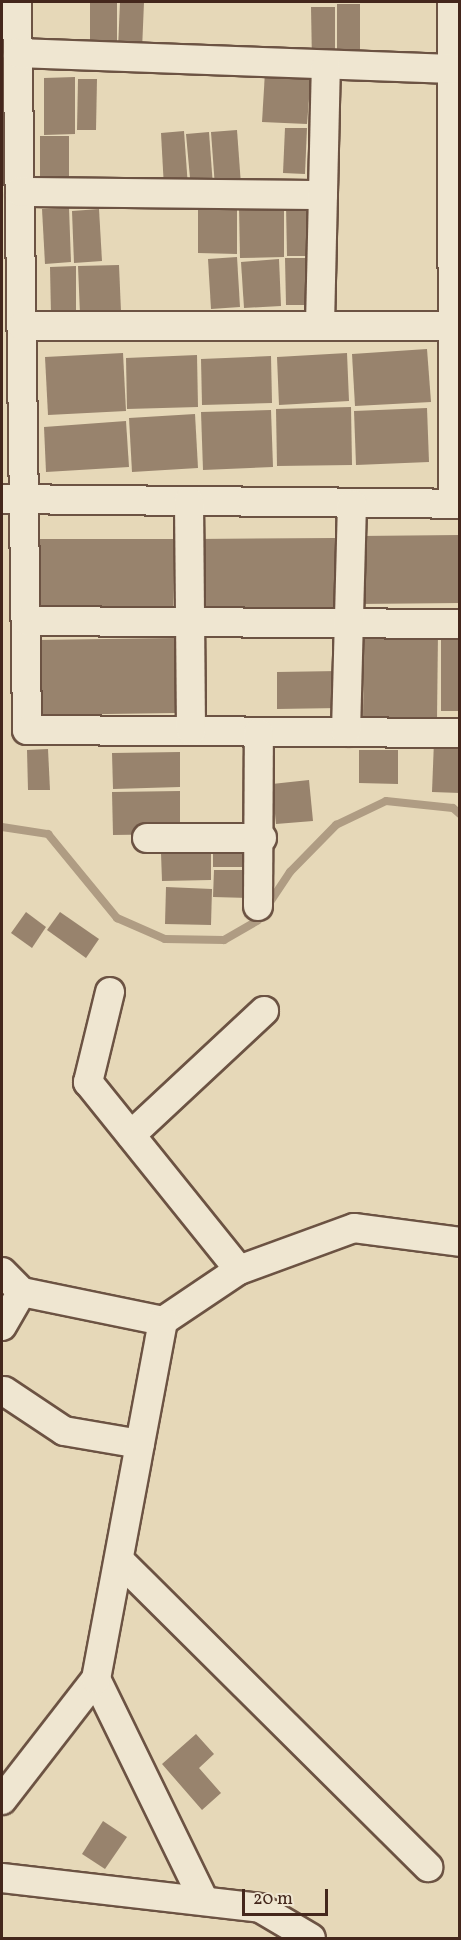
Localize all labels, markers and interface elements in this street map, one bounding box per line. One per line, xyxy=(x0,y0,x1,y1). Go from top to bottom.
scale bar xyxy=(245,1877,330,1915)
text: 20 m xyxy=(253,1887,293,1912)

